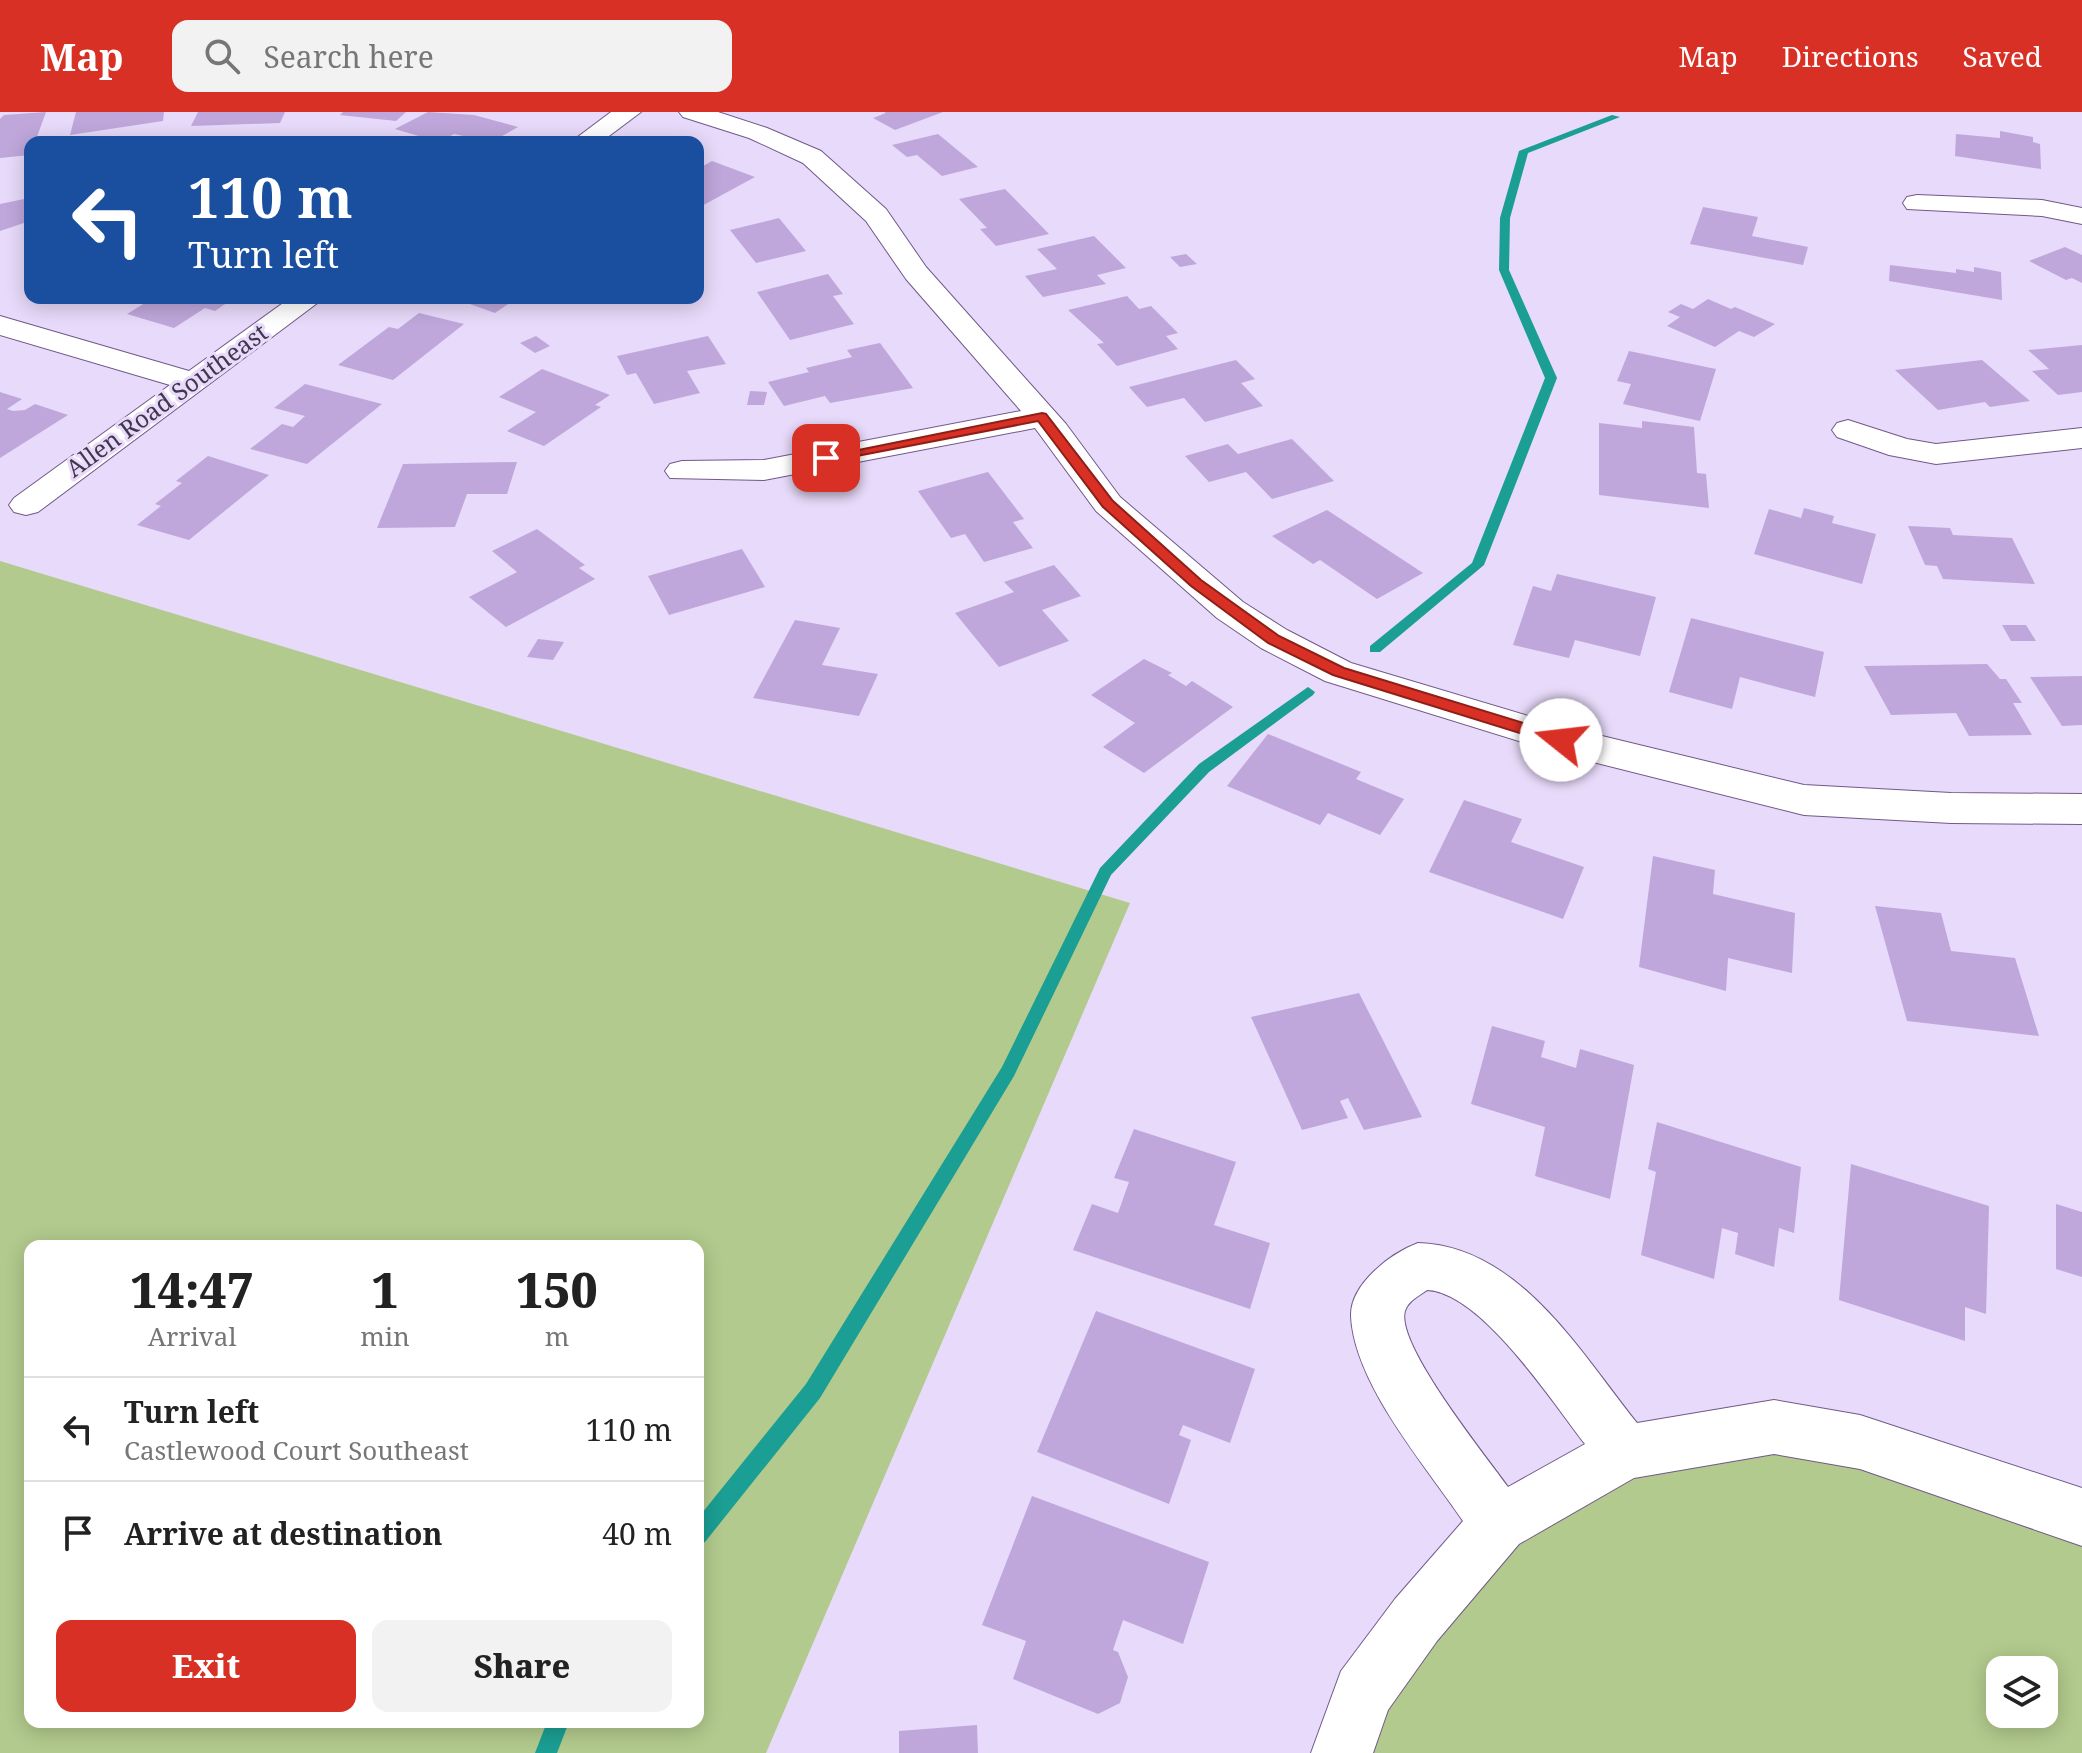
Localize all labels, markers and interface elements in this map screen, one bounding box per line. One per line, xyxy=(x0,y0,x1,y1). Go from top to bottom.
search box xyxy=(172,20,732,92)
text: Map xyxy=(40,30,124,82)
icon: search xyxy=(200,34,244,78)
text: Search here xyxy=(264,36,434,77)
text: Map xyxy=(1678,37,1738,75)
text: Directions xyxy=(1782,37,1919,75)
text: Saved xyxy=(1963,37,2042,75)
text: 110 m xyxy=(188,158,353,234)
icon: left xyxy=(56,168,160,272)
text: Turn left xyxy=(188,230,339,279)
street label: Allen Road Southeast xyxy=(59,315,274,484)
pin xyxy=(792,424,860,492)
icon: arrive xyxy=(804,436,848,480)
position arrow xyxy=(1519,698,1603,782)
text: 14:47 xyxy=(130,1257,254,1322)
text: 1 xyxy=(371,1257,399,1322)
text: 150 xyxy=(516,1257,598,1322)
text: Arrival xyxy=(148,1318,237,1354)
text: min xyxy=(360,1318,410,1354)
text: m xyxy=(545,1318,569,1354)
text: Turn left xyxy=(124,1391,259,1432)
icon: left xyxy=(56,1407,100,1451)
text: 110 m xyxy=(586,1409,672,1450)
text: Castlewood Court Southeast xyxy=(124,1432,469,1468)
icon: arrive xyxy=(56,1511,100,1555)
text: Arrive at destination xyxy=(124,1513,443,1554)
text: 40 m xyxy=(602,1513,672,1554)
button: Exit xyxy=(56,1620,356,1712)
button: Share xyxy=(372,1620,672,1712)
map controls xyxy=(1986,1656,2058,1728)
button: layers xyxy=(1986,1656,2058,1728)

